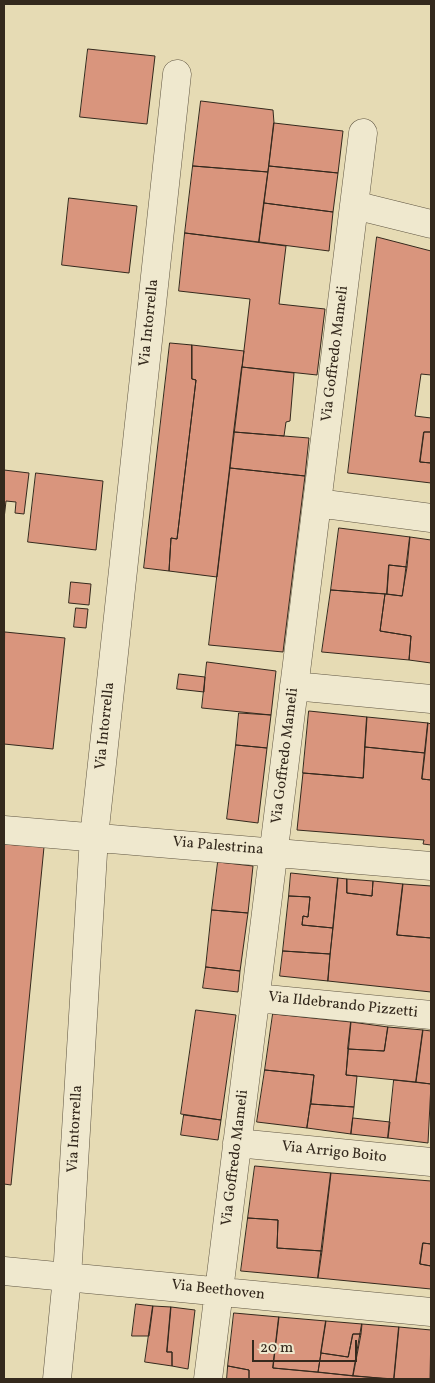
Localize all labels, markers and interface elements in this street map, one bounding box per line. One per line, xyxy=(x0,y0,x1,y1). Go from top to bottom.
street label: Via Intorrella xyxy=(136,278,164,368)
street label: Via Goffredo Mameli xyxy=(319,285,353,423)
street label: Via Intorrella xyxy=(92,681,120,771)
street label: Via Goffredo Mameli xyxy=(269,687,303,825)
street label: Via Palestrina xyxy=(172,834,264,860)
street label: Via Ildebrando Pizzetti xyxy=(267,989,419,1023)
street label: Via Intorrella xyxy=(65,1085,87,1173)
street label: Via Goffredo Mameli xyxy=(219,1089,253,1227)
street label: Via Arrigo Boito xyxy=(280,1139,388,1167)
street label: Via Beethoven xyxy=(170,1277,266,1305)
scale bar xyxy=(255,1330,360,1362)
text: 20 m xyxy=(260,1338,293,1359)

